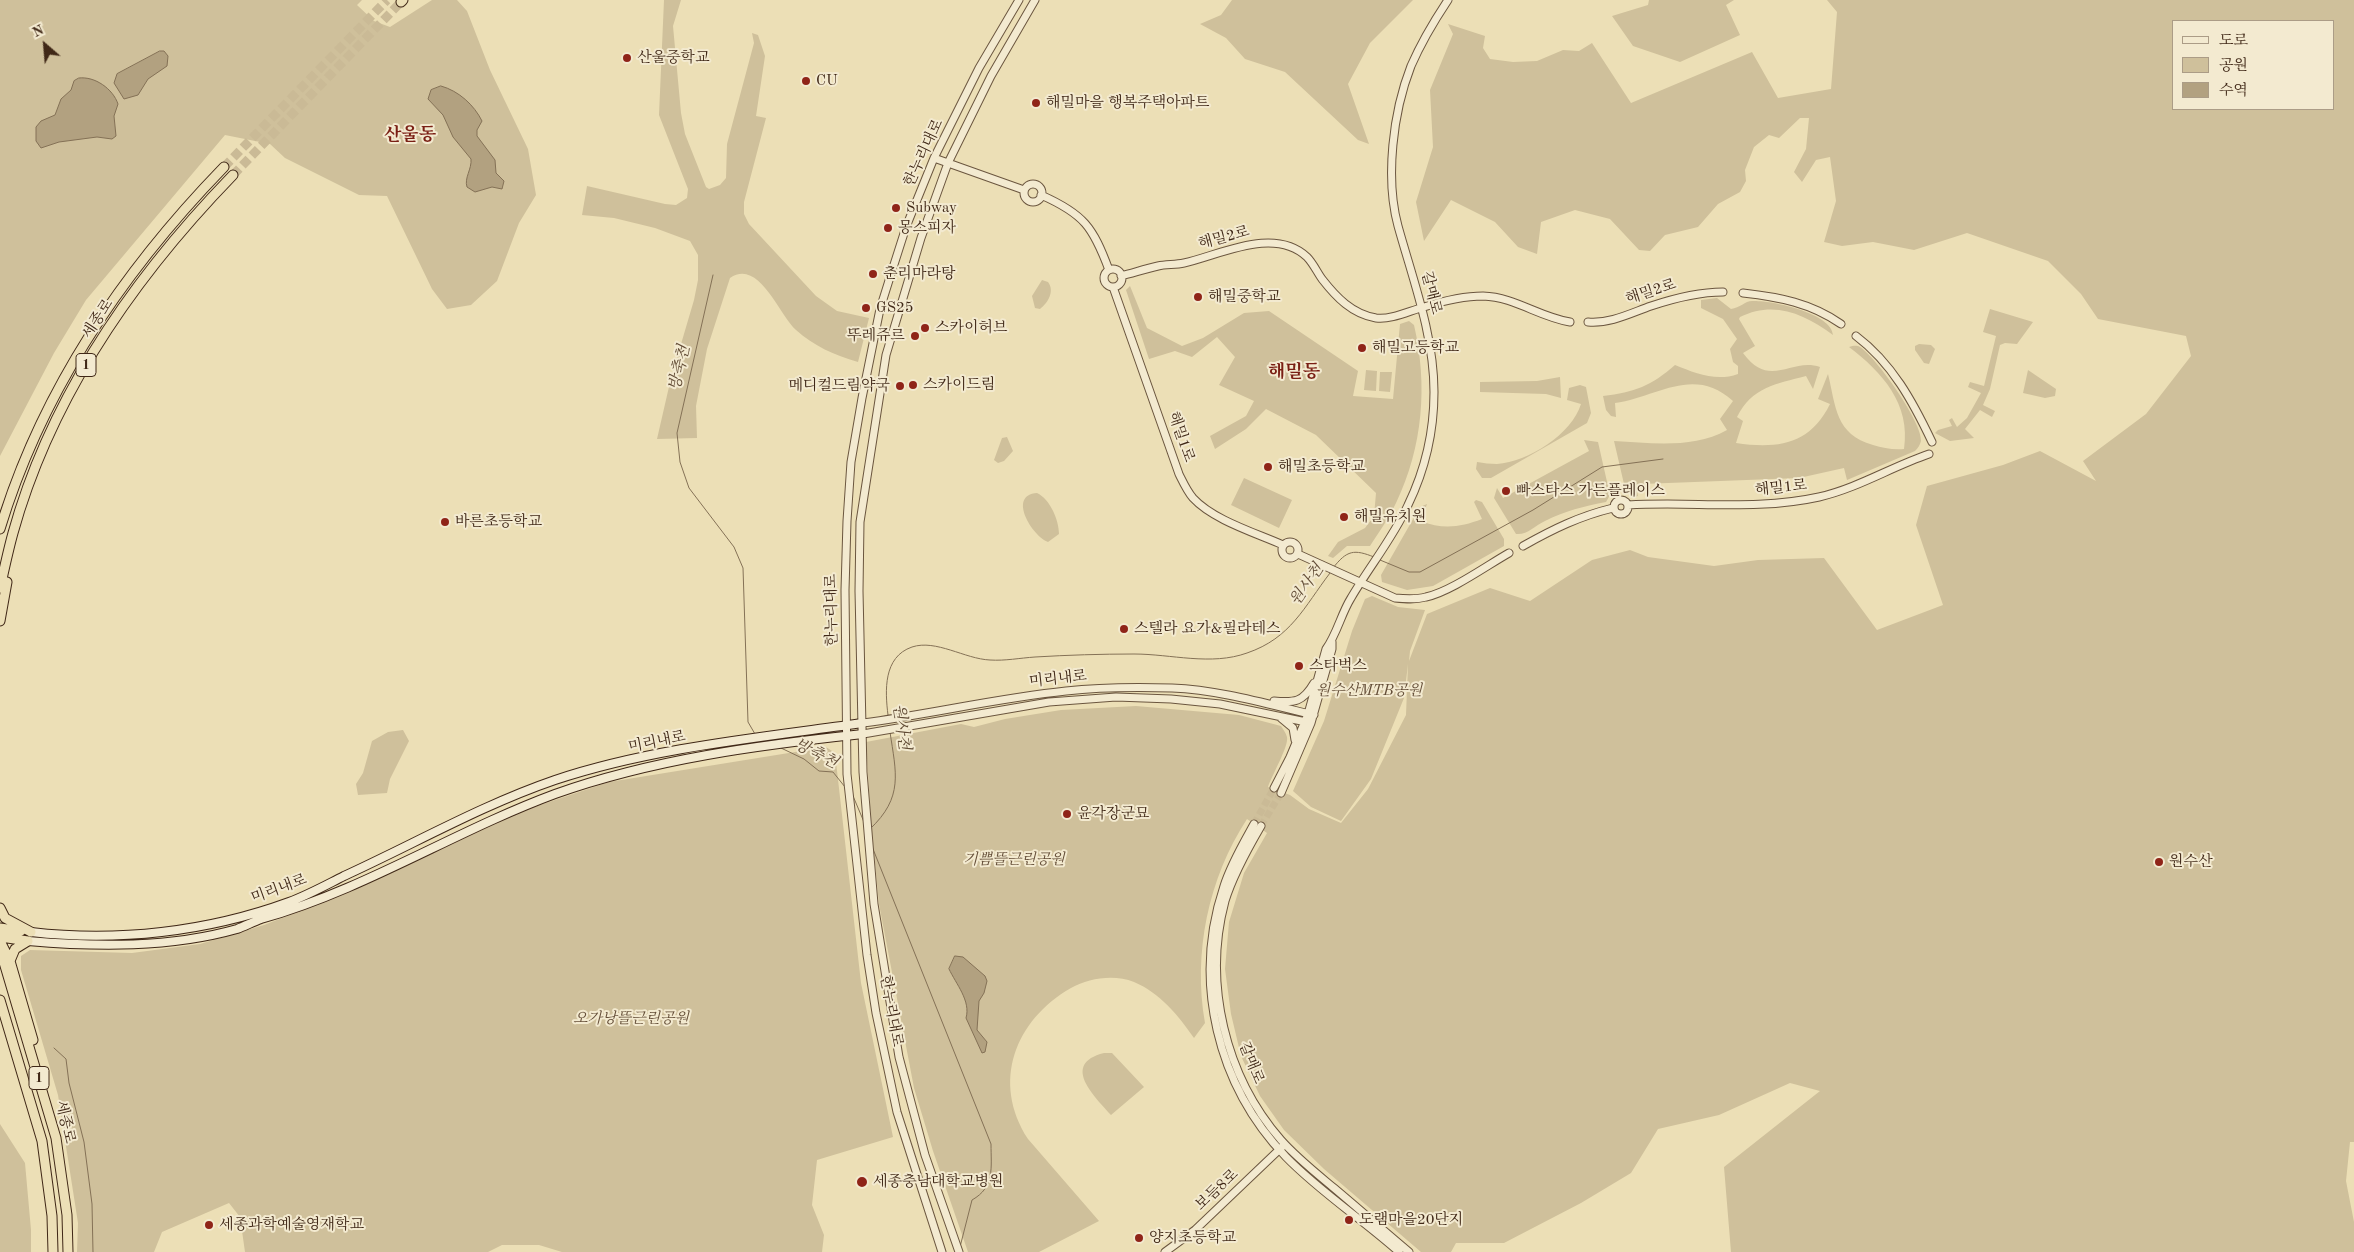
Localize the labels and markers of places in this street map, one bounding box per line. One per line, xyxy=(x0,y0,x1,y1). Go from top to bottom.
place label: 산울중학교 xyxy=(637,49,709,67)
marker: 산울중학교 xyxy=(621,52,633,64)
place label: CU xyxy=(816,72,838,90)
marker: CU xyxy=(800,75,812,87)
place label: 해밀마을 행복주택아파트 xyxy=(1046,94,1210,112)
marker: 해밀마을 행복주택아파트 xyxy=(1030,97,1042,109)
place label: Subway xyxy=(906,199,957,217)
marker: Subway xyxy=(890,202,902,214)
place label: 몽스피자 xyxy=(898,219,956,237)
marker: 몽스피자 xyxy=(882,222,894,234)
place label: 춘리마라탕 xyxy=(883,265,955,283)
marker: 춘리마라탕 xyxy=(867,268,879,280)
place label: 해밀중학교 xyxy=(1208,288,1280,306)
marker: 해밀중학교 xyxy=(1192,291,1204,303)
place label: GS25 xyxy=(876,299,913,317)
marker: GS25 xyxy=(860,302,872,314)
place label: 스카이허브 xyxy=(935,319,1007,337)
marker: 스카이허브 xyxy=(919,322,931,334)
place label: 뚜레쥬르 xyxy=(847,327,905,345)
marker: 뚜레쥬르 xyxy=(909,330,921,342)
place label: 해밀고등학교 xyxy=(1372,339,1459,357)
marker: 해밀고등학교 xyxy=(1356,342,1368,354)
place label: 스카이드림 xyxy=(923,376,995,394)
place label: 메디컬드림약국 xyxy=(789,377,890,395)
marker: 스카이드림 xyxy=(907,379,919,391)
marker: 메디컬드림약국 xyxy=(894,380,906,392)
place label: 해밀초등학교 xyxy=(1278,458,1365,476)
marker: 해밀초등학교 xyxy=(1262,461,1274,473)
place label: 빠스타스 가든플레이스 xyxy=(1516,482,1665,500)
marker: 빠스타스 가든플레이스 xyxy=(1500,485,1512,497)
place label: 해밀유치원 xyxy=(1354,508,1426,526)
marker: 해밀유치원 xyxy=(1338,511,1350,523)
place label: 바른초등학교 xyxy=(455,513,542,531)
marker: 바른초등학교 xyxy=(439,516,451,528)
place label: 스텔라 요가&필라테스 xyxy=(1134,620,1280,638)
marker: 스텔라 요가&필라테스 xyxy=(1118,623,1130,635)
place label: 스타벅스 xyxy=(1309,657,1367,675)
marker: 스타벅스 xyxy=(1293,660,1305,672)
place label: 윤각장군묘 xyxy=(1077,805,1149,823)
marker: 윤각장군묘 xyxy=(1061,808,1073,820)
place label: 원수산 xyxy=(2169,853,2212,871)
marker: 원수산 xyxy=(2153,856,2165,868)
place label: 세종충남대학교병원 xyxy=(873,1173,1003,1191)
marker: 세종충남대학교병원 xyxy=(855,1175,869,1189)
place label: 도램마을20단지 xyxy=(1359,1211,1463,1229)
marker: 도램마을20단지 xyxy=(1343,1214,1355,1226)
place label: 세종과학예술영재학교 xyxy=(219,1216,364,1234)
marker: 세종과학예술영재학교 xyxy=(203,1219,215,1231)
place label: 양지초등학교 xyxy=(1149,1229,1236,1247)
marker: 양지초등학교 xyxy=(1133,1232,1145,1244)

